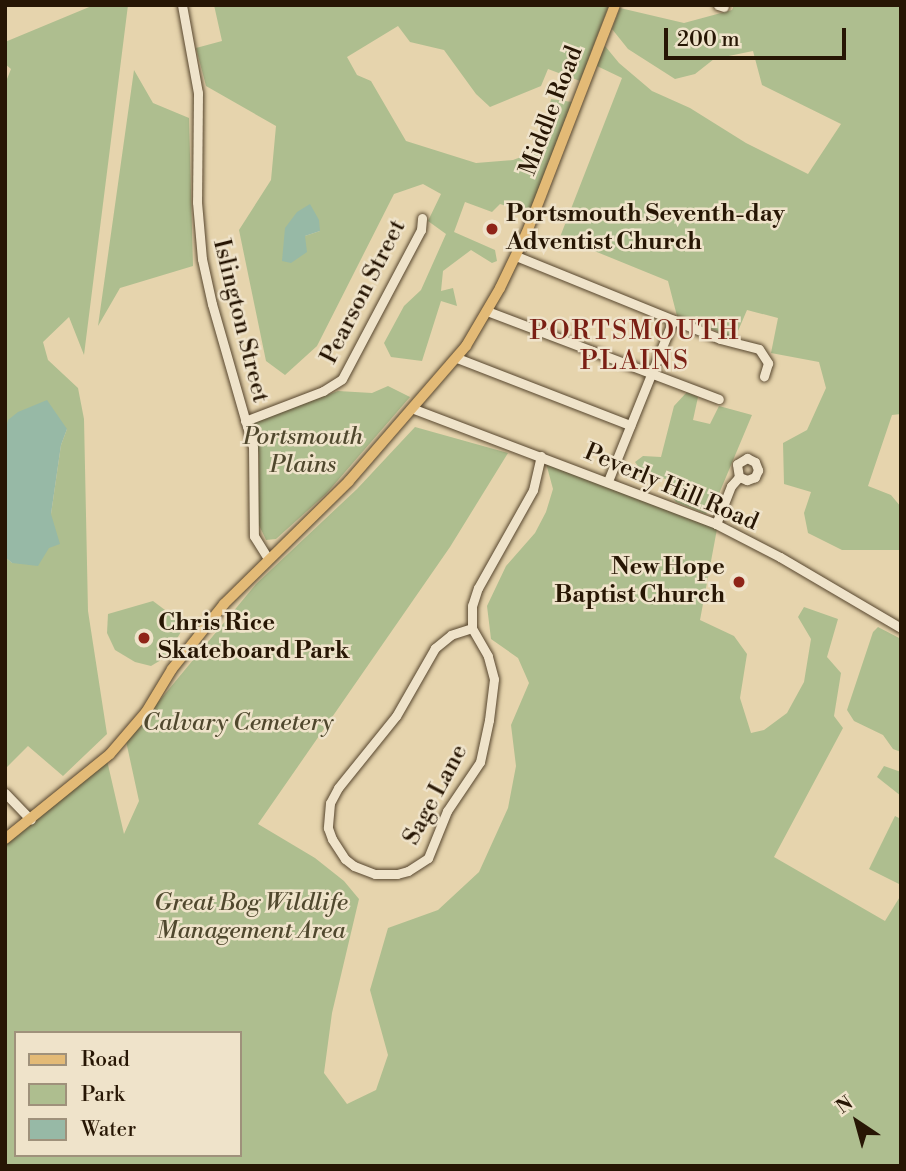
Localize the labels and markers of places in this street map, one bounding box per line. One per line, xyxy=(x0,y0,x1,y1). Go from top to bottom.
place label: Portsmouth Seventh-day Adventist Church xyxy=(506,201,785,257)
marker: Portsmouth Seventh-day Adventist Church xyxy=(484,221,500,237)
place label: New Hope Baptist Church xyxy=(554,554,725,610)
marker: New Hope Baptist Church xyxy=(731,574,747,590)
place label: Chris Rice Skateboard Park xyxy=(158,610,350,666)
marker: Chris Rice Skateboard Park xyxy=(136,630,152,646)

